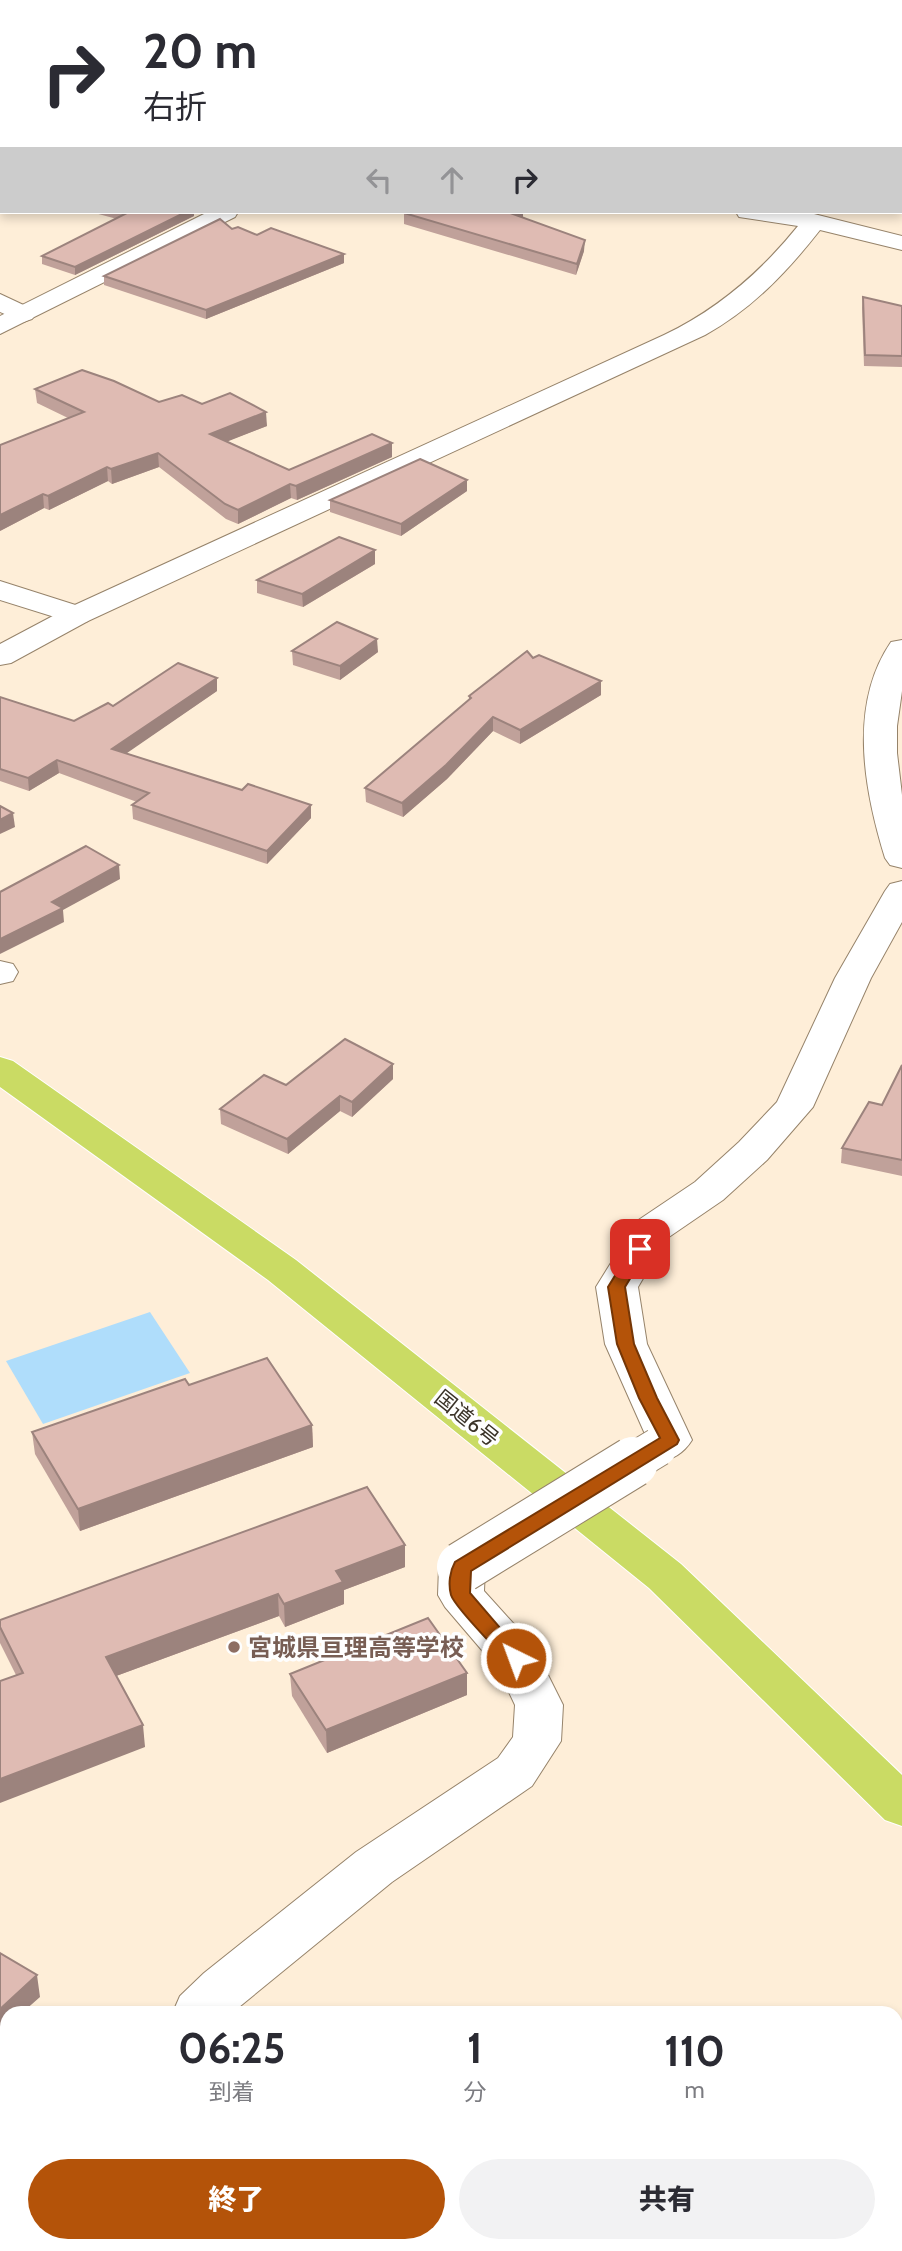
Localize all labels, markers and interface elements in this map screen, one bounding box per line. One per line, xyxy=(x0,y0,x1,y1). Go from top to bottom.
text: 20 m xyxy=(143,21,257,80)
icon: right xyxy=(28,28,119,119)
text: 右折 xyxy=(143,87,207,126)
icon: left xyxy=(360,161,398,199)
icon: ahead xyxy=(433,161,471,199)
icon: right xyxy=(506,161,544,199)
pin xyxy=(610,1219,670,1279)
icon: arrive xyxy=(621,1230,659,1268)
street label: 国道6号 xyxy=(430,1385,504,1451)
position arrow xyxy=(479,1621,553,1695)
place label: 宮城県亘理高等学校 xyxy=(248,1633,464,1662)
marker: 宮城県亘理高等学校 xyxy=(226,1639,242,1655)
text: 06:25 xyxy=(178,2022,285,2074)
text: 1 xyxy=(467,2022,483,2074)
text: 110 xyxy=(664,2025,725,2077)
text: m xyxy=(685,2076,705,2104)
text: 到着 xyxy=(209,2078,255,2106)
text: 分 xyxy=(463,2078,486,2106)
button: 終了 xyxy=(28,2159,445,2239)
button: 共有 xyxy=(459,2159,875,2239)

